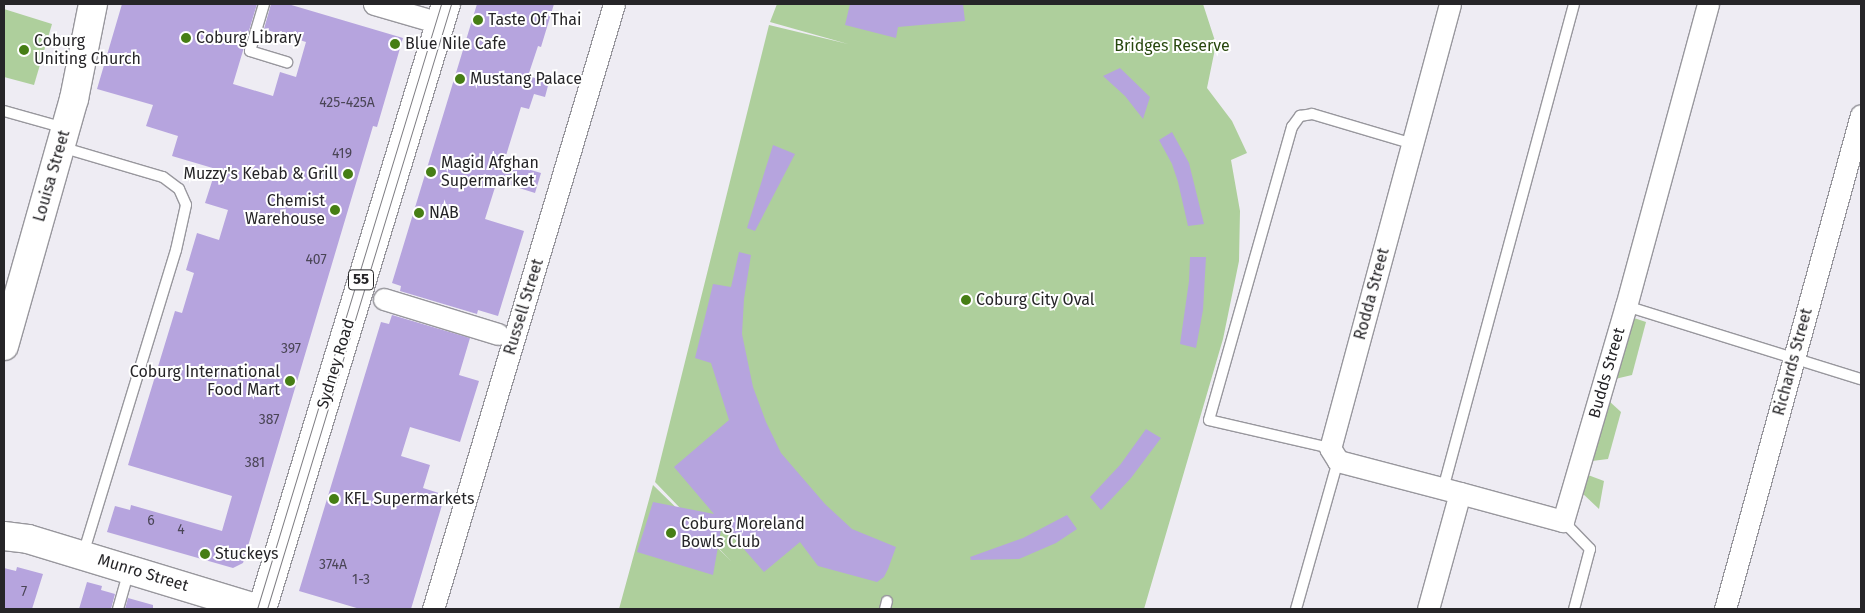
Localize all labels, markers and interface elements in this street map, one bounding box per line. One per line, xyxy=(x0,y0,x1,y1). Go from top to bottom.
place label: Taste Of Thai xyxy=(488,10,582,30)
marker: Taste Of Thai xyxy=(472,14,484,26)
place label: Coburg Library xyxy=(196,28,302,48)
place label: Coburg Uniting Church xyxy=(34,31,141,69)
marker: Coburg Library xyxy=(180,32,192,44)
place label: Blue Nile Cafe xyxy=(405,34,506,54)
park label: Bridges Reserve xyxy=(1114,36,1230,56)
marker: Blue Nile Cafe xyxy=(389,38,401,50)
marker: Coburg Uniting Church xyxy=(18,44,30,56)
place label: Mustang Palace xyxy=(470,69,582,89)
marker: Mustang Palace xyxy=(454,73,466,85)
house number: 425-425A xyxy=(319,95,375,111)
street label: Louisa Street xyxy=(30,128,74,224)
house number: 419 xyxy=(332,146,352,162)
place label: Magid Afghan Supermarket xyxy=(441,153,539,191)
place label: Muzzy's Kebab & Grill xyxy=(184,164,338,184)
marker: Magid Afghan Supermarket xyxy=(425,166,437,178)
marker: Muzzy's Kebab & Grill xyxy=(342,168,354,180)
place label: Chemist Warehouse xyxy=(245,191,325,229)
place label: NAB xyxy=(429,203,459,223)
marker: Chemist Warehouse xyxy=(329,204,341,216)
marker: NAB xyxy=(413,207,425,219)
street label: Rodda Street xyxy=(1351,246,1393,342)
house number: 407 xyxy=(305,252,327,268)
street label: Russell Street xyxy=(500,257,548,357)
road number: 55 xyxy=(347,268,375,292)
place label: Coburg City Oval xyxy=(976,290,1094,310)
marker: Coburg City Oval xyxy=(960,294,972,306)
street label: Richards Street xyxy=(1769,306,1817,418)
street label: Sydney Road xyxy=(313,317,359,411)
street label: Budds Street xyxy=(1585,326,1629,420)
house number: 397 xyxy=(281,341,301,357)
place label: Coburg International Food Mart xyxy=(130,362,280,400)
marker: Coburg International Food Mart xyxy=(284,375,296,387)
house number: 387 xyxy=(259,412,279,428)
house number: 381 xyxy=(245,455,265,471)
place label: KFL Supermarkets xyxy=(344,489,475,509)
marker: KFL Supermarkets xyxy=(328,493,340,505)
house number: 6 xyxy=(147,513,155,529)
place label: Coburg Moreland Bowls Club xyxy=(681,514,805,552)
house number: 4 xyxy=(177,522,185,538)
marker: Coburg Moreland Bowls Club xyxy=(665,527,677,539)
place label: Stuckeys xyxy=(215,544,278,564)
marker: Stuckeys xyxy=(199,548,211,560)
street label: Munro Street xyxy=(95,550,191,596)
house number: 374A xyxy=(319,557,347,573)
house number: 1-3 xyxy=(352,572,370,588)
house number: 7 xyxy=(21,584,27,600)

